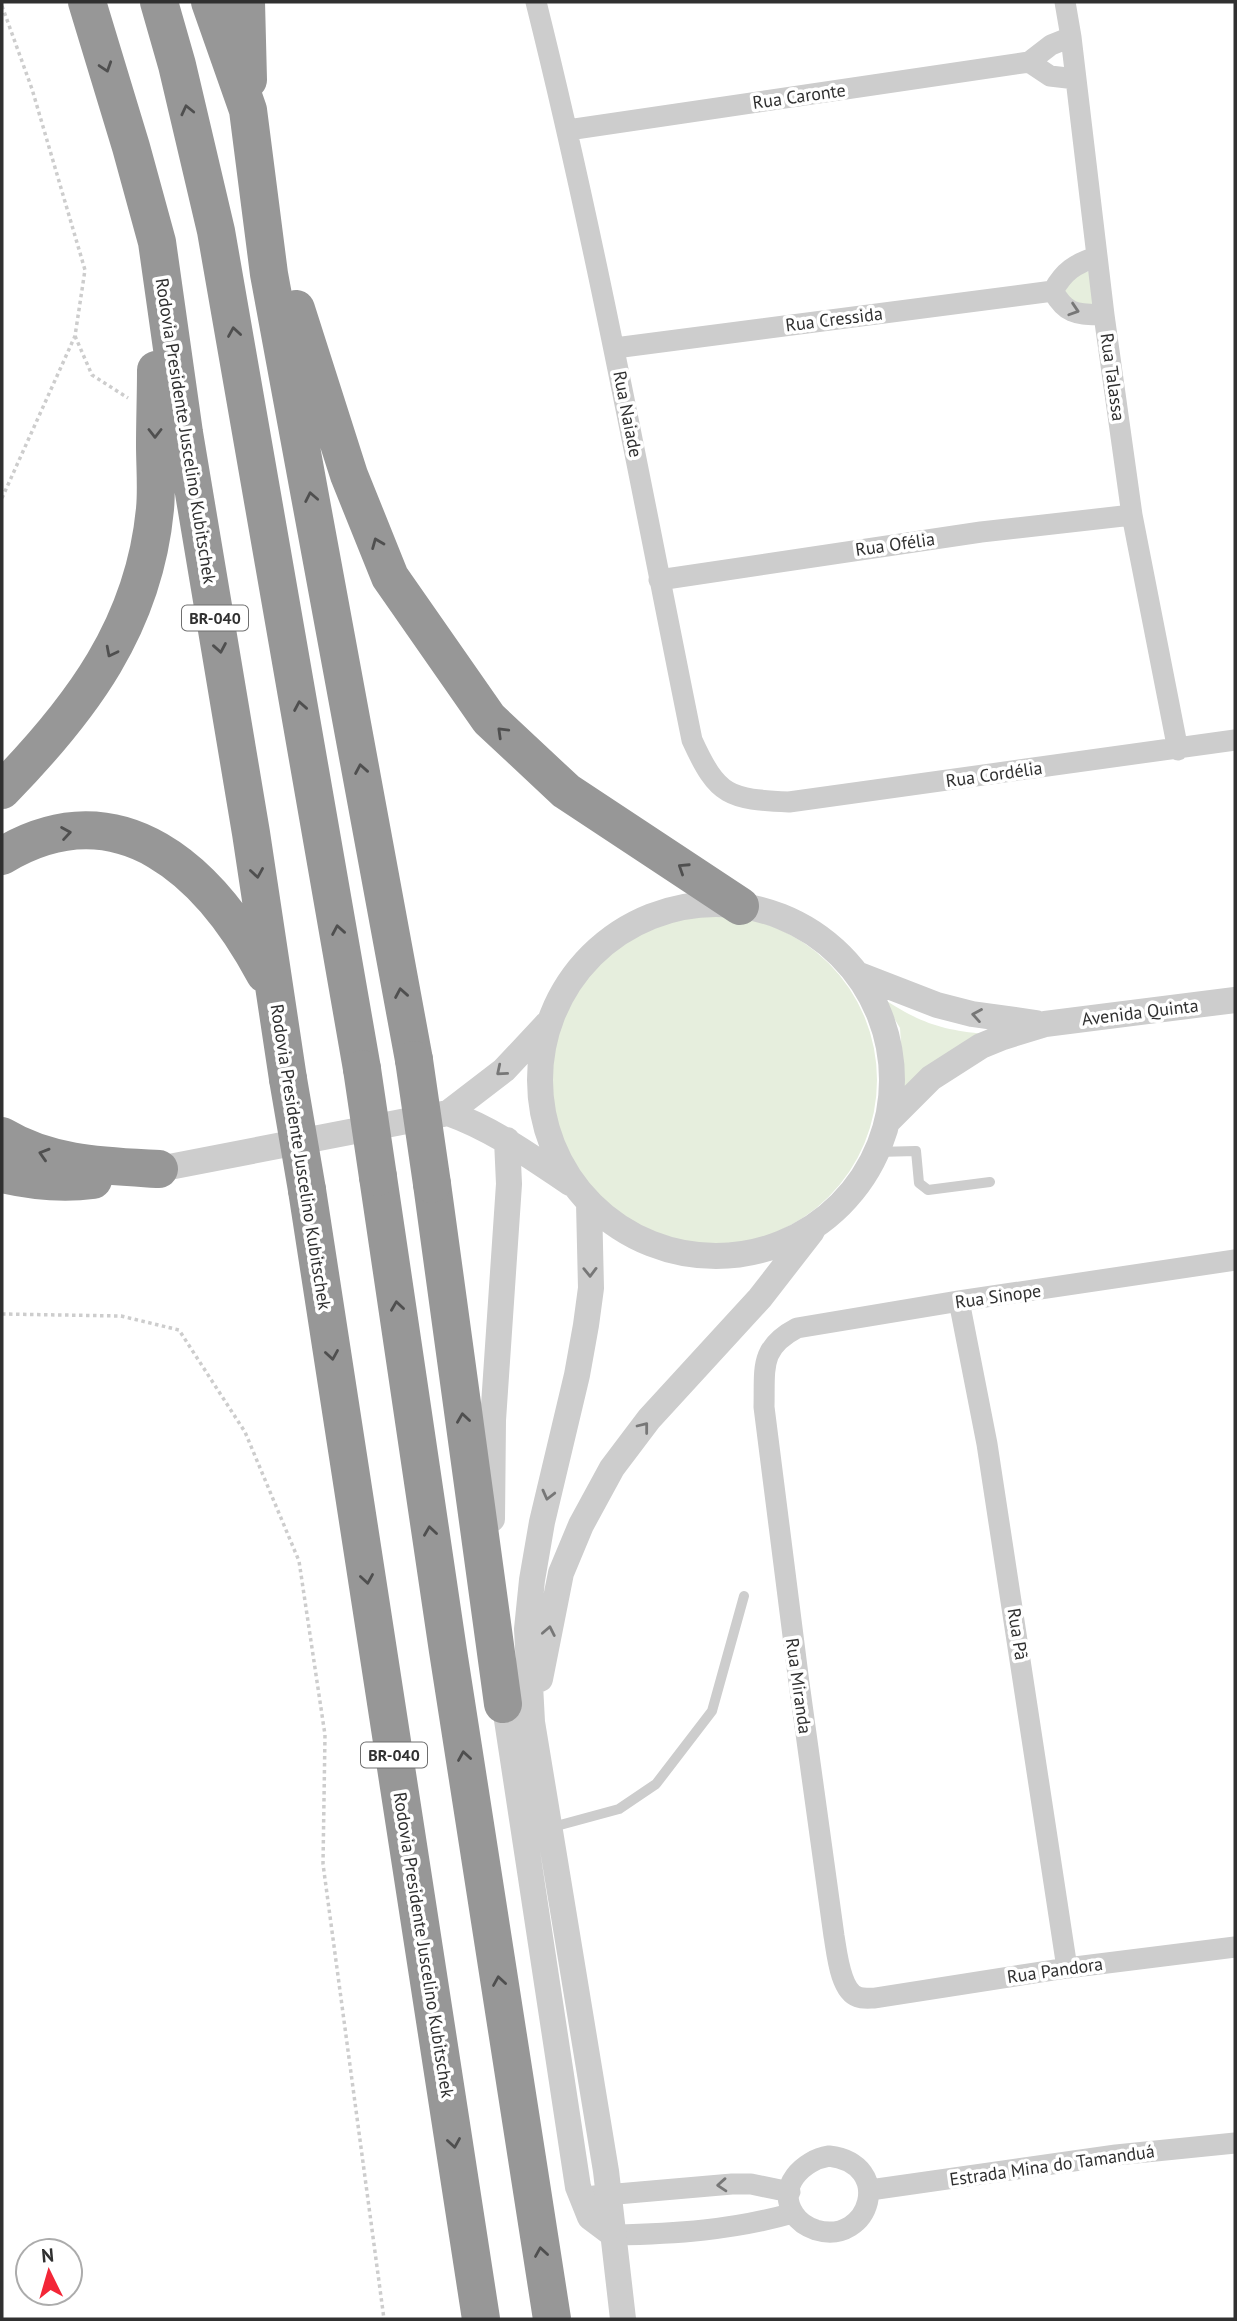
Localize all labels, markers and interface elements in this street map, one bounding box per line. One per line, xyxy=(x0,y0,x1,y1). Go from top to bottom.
one-way arrow xyxy=(98,61,112,73)
street label: Rua Caronte xyxy=(751,78,847,114)
one-way arrow xyxy=(181,104,196,116)
street label: Rodovia Presidente Juscelino Kubitschek xyxy=(150,276,222,586)
street label: Rua Cressida xyxy=(784,302,884,336)
one-way arrow xyxy=(1068,302,1080,316)
one-way arrow xyxy=(227,326,242,338)
street label: Rua Talassa xyxy=(1095,331,1131,423)
street label: Rua Naiade xyxy=(608,369,648,459)
one-way arrow xyxy=(147,428,163,438)
one-way arrow xyxy=(304,491,319,503)
street label: Rua Ofélia xyxy=(854,527,936,561)
one-way arrow xyxy=(371,538,385,550)
road number: BR-040 xyxy=(182,606,248,631)
one-way arrow xyxy=(212,642,227,654)
one-way arrow xyxy=(106,645,119,657)
one-way arrow xyxy=(293,700,308,711)
one-way arrow xyxy=(497,727,510,740)
street label: Rua Cordélia xyxy=(944,756,1044,792)
one-way arrow xyxy=(354,763,369,775)
one-way arrow xyxy=(60,826,71,841)
one-way arrow xyxy=(678,864,691,876)
one-way arrow xyxy=(249,867,264,879)
one-way arrow xyxy=(331,924,346,936)
one-way arrow xyxy=(395,987,410,999)
street label: Avenida Quinta xyxy=(1080,993,1200,1031)
street label: Rodovia Presidente Juscelino Kubitschek xyxy=(265,1002,337,1312)
one-way arrow xyxy=(971,1008,983,1023)
one-way arrow xyxy=(496,1063,509,1076)
one-way arrow xyxy=(38,1147,50,1162)
one-way arrow xyxy=(582,1267,598,1277)
street label: Rua Sinope xyxy=(953,1279,1043,1313)
one-way arrow xyxy=(390,1300,405,1312)
one-way arrow xyxy=(325,1349,340,1361)
one-way arrow xyxy=(456,1412,471,1423)
one-way arrow xyxy=(635,1423,648,1435)
one-way arrow xyxy=(542,1489,557,1501)
one-way arrow xyxy=(423,1525,438,1537)
one-way arrow xyxy=(359,1574,374,1585)
street label: Rua Pã xyxy=(1003,1606,1033,1662)
one-way arrow xyxy=(541,1625,556,1637)
street label: Rua Miranda xyxy=(781,1637,817,1735)
road number: BR-040 xyxy=(361,1742,427,1768)
one-way arrow xyxy=(457,1750,472,1762)
street label: Rodovia Presidente Juscelino Kubitschek xyxy=(388,1790,460,2100)
street label: Rua Pandora xyxy=(1006,1952,1104,1988)
one-way arrow xyxy=(492,1975,507,1986)
one-way arrow xyxy=(446,2137,461,2149)
street label: Estrada Mina do Tamanduá xyxy=(948,2139,1156,2191)
one-way arrow xyxy=(717,2177,728,2192)
north arrow xyxy=(14,2237,84,2307)
text: N xyxy=(40,2243,55,2268)
one-way arrow xyxy=(534,2246,549,2258)

